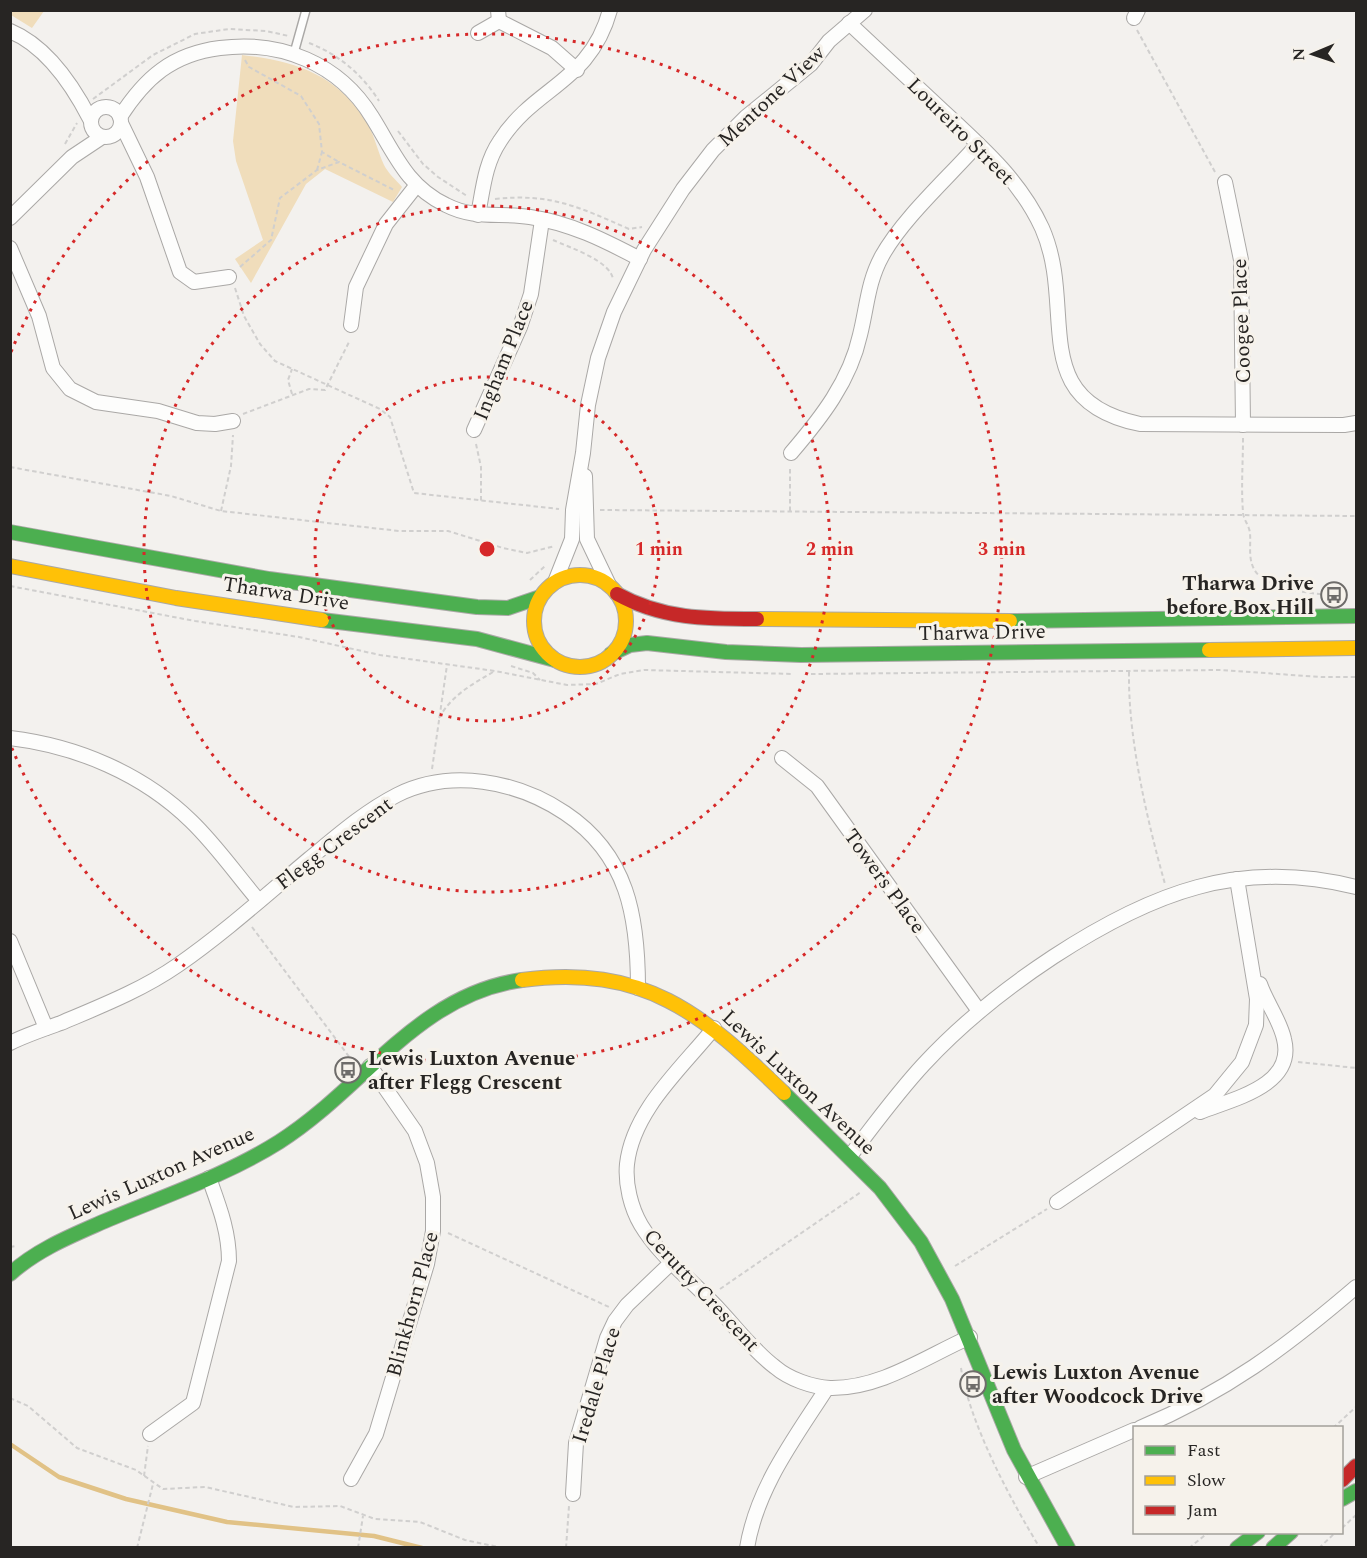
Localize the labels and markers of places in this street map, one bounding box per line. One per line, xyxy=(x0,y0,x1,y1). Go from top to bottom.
centre of rings xyxy=(477,539,497,559)
place label: Tharwa Drive before Box Hill xyxy=(1166,568,1314,624)
bus stop icon: Tharwa Drive before Box Hill xyxy=(1319,580,1349,610)
place label: Lewis Luxton Avenue after Flegg Crescent xyxy=(368,1043,575,1099)
bus stop icon: Lewis Luxton Avenue after Flegg Crescent xyxy=(333,1055,363,1085)
place label: Lewis Luxton Avenue after Woodcock Drive xyxy=(992,1357,1203,1413)
bus stop icon: Lewis Luxton Avenue after Woodcock Drive xyxy=(958,1369,988,1399)

